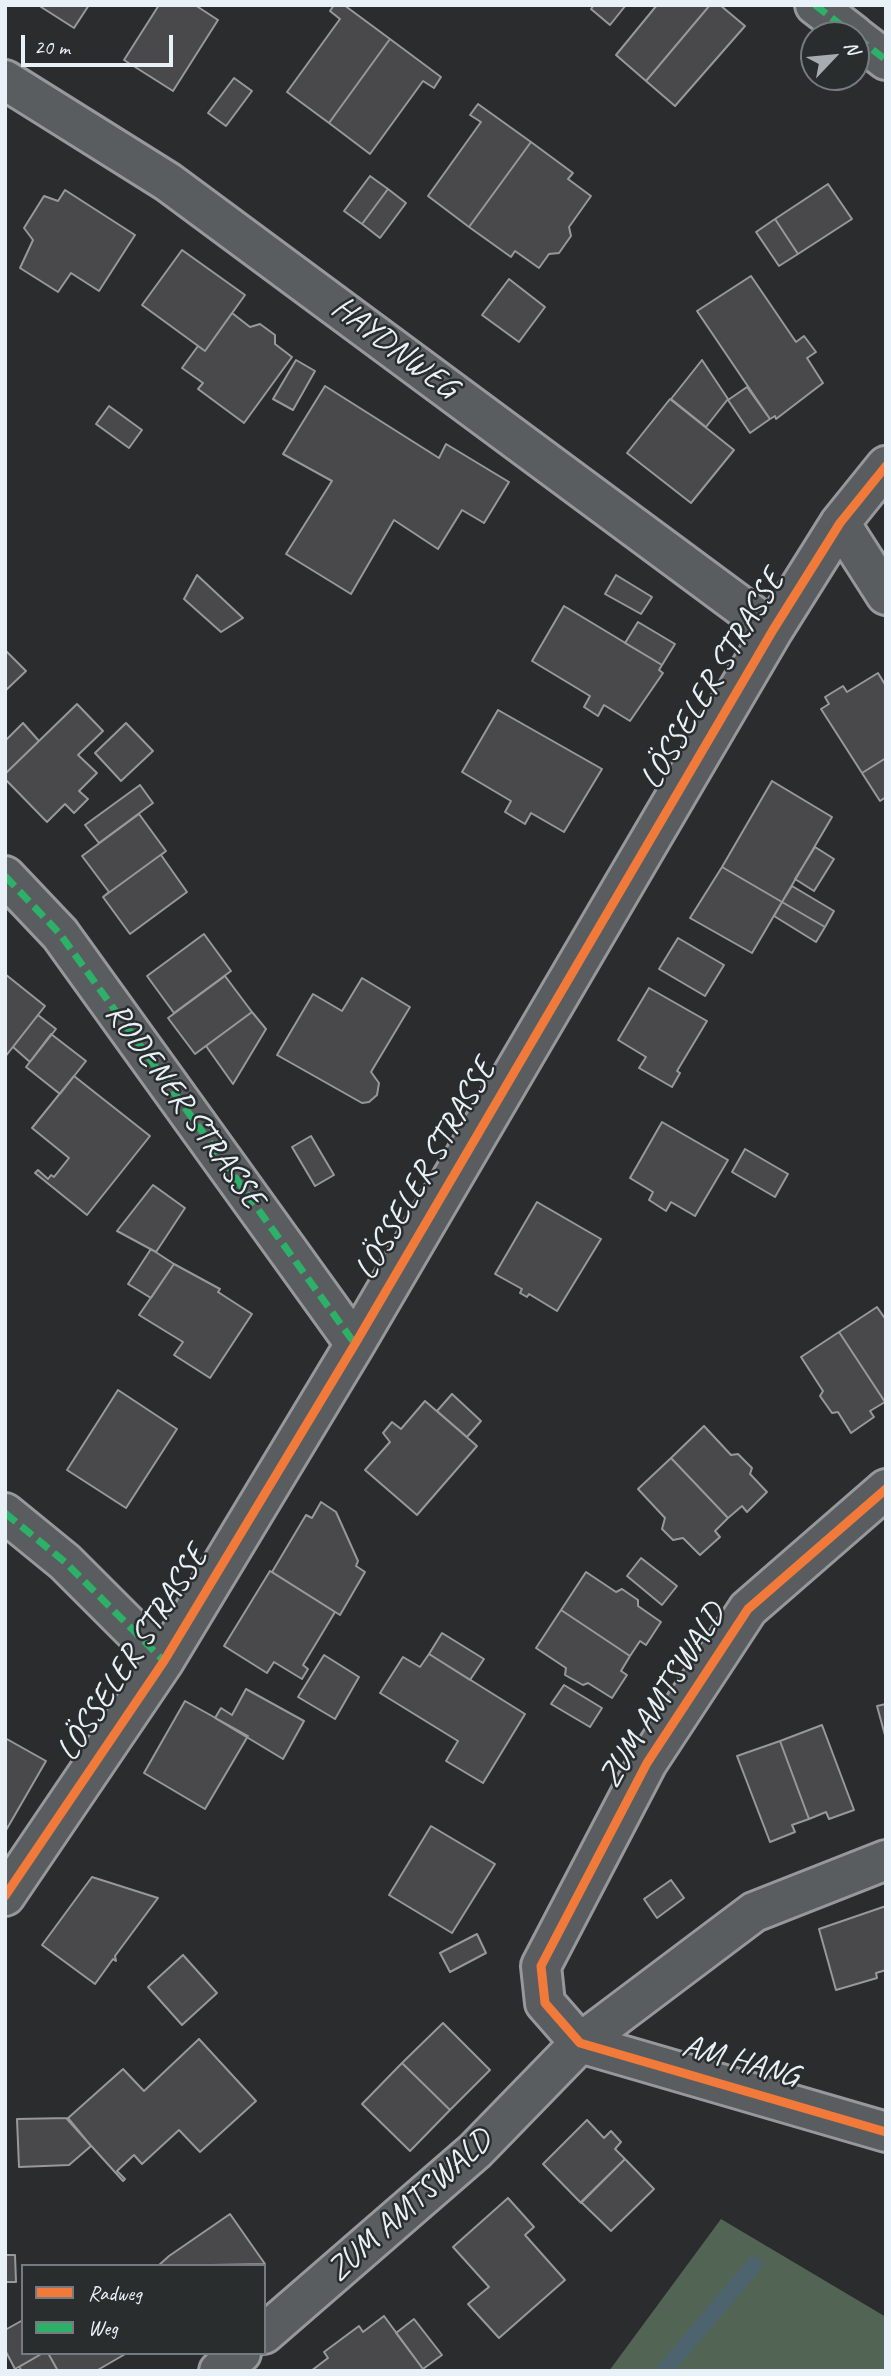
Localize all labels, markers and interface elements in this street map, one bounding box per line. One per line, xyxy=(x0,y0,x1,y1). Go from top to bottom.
scale bar xyxy=(24,21,177,65)
north arrow xyxy=(800,21,870,91)
text: 20 m xyxy=(34,34,70,60)
text: N xyxy=(839,37,865,58)
street label: HAYDNWEG xyxy=(323,288,465,408)
street label: LÖSSELER STRASSE xyxy=(632,563,794,797)
street label: RODENER STRASSE xyxy=(96,995,272,1217)
street label: LÖSSELER STRASSE xyxy=(347,1053,505,1287)
street label: LÖSSELER STRASSE xyxy=(49,1539,217,1769)
street label: ZUM AMTSWALD xyxy=(591,1597,735,1795)
street label: AM HANG xyxy=(678,2027,802,2097)
street label: ZUM AMTSWALD xyxy=(319,2122,501,2290)
legend xyxy=(21,2264,266,2355)
text: Radweg xyxy=(88,2280,142,2306)
text: Weg xyxy=(88,2315,118,2341)

